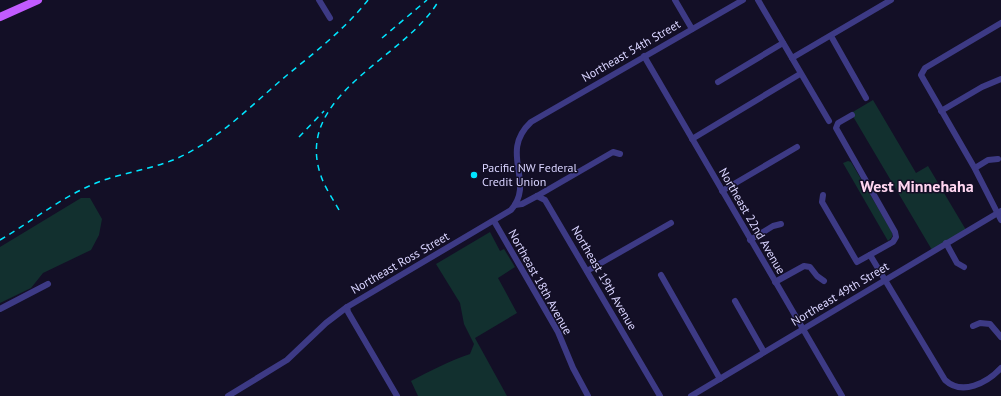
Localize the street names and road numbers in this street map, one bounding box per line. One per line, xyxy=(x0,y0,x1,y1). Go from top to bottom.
street label: Northeast 54th Street xyxy=(579,16,683,85)
street label: Northeast 22nd Avenue xyxy=(716,165,789,277)
street label: Northeast 19th Avenue xyxy=(568,223,640,333)
street label: Northeast 18th Avenue xyxy=(505,227,576,337)
street label: Northeast Ross Street xyxy=(348,228,452,297)
street label: Northeast 49th Street xyxy=(788,258,891,329)

